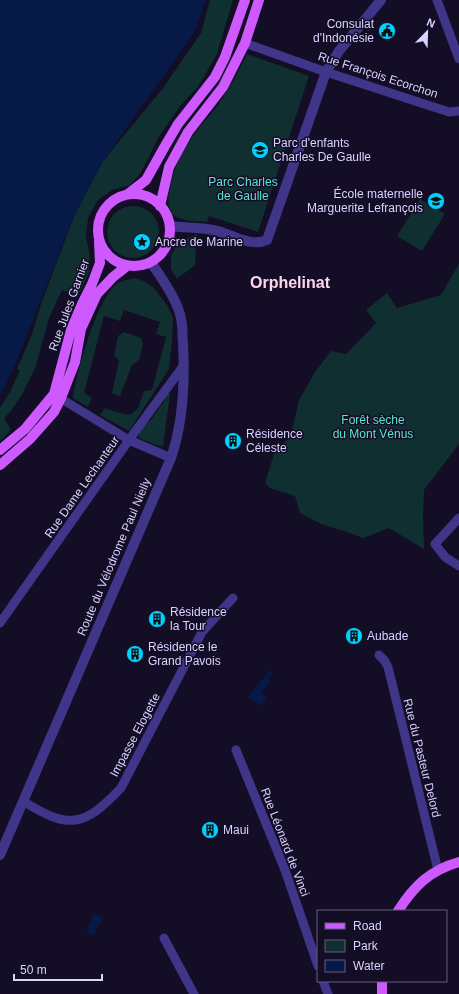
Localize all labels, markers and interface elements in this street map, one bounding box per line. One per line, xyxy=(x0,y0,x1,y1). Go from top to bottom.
north arrow xyxy=(407,12,447,52)
text: N xyxy=(425,16,437,30)
place label: Consulat d'Indonésie xyxy=(313,17,375,45)
public building icon: Consulat d'Indonésie xyxy=(377,21,397,41)
street label: Rue François Ecorchon xyxy=(316,49,440,101)
place label: Parc d'enfants Charles De Gaulle xyxy=(273,136,371,164)
school or university icon: Parc d'enfants Charles De Gaulle xyxy=(250,140,270,160)
park label: Parc Charles de Gaulle xyxy=(208,175,278,203)
place label: École maternelle Marguerite Lefrançois xyxy=(307,186,423,215)
school or university icon: École maternelle Marguerite Lefrançois xyxy=(426,191,446,211)
place icon: Ancre de Marine xyxy=(132,232,152,252)
place label: Ancre de Marine xyxy=(155,235,243,249)
street label: Rue Jules Garnier xyxy=(46,257,92,353)
district label: Orphelinat xyxy=(250,274,331,291)
park label: Forêt sèche du Mont Vénus xyxy=(333,413,413,441)
place label: Résidence Céleste xyxy=(246,427,303,455)
building icon: Résidence Céleste xyxy=(223,431,243,451)
street label: Rue Dame Lechanteur xyxy=(42,434,122,540)
street label: Route du Vélodrome Paul Nielly xyxy=(74,476,154,638)
place label: Résidence la Tour xyxy=(170,605,227,633)
building icon: Résidence la Tour xyxy=(147,609,167,629)
building icon: Aubade xyxy=(344,626,364,646)
place label: Aubade xyxy=(367,629,409,643)
place label: Résidence le Grand Pavois xyxy=(148,640,221,668)
building icon: Résidence le Grand Pavois xyxy=(125,644,145,664)
street label: Impasse Elogette xyxy=(107,690,163,779)
street label: Rue du Pasteur Delord xyxy=(400,697,444,819)
street label: Rue Léonard de Vinci xyxy=(258,786,312,898)
building icon: Maui xyxy=(200,820,220,840)
place label: Maui xyxy=(223,823,249,837)
legend xyxy=(317,910,447,982)
text: Road xyxy=(353,919,382,933)
text: Park xyxy=(353,939,379,953)
scale bar xyxy=(14,956,102,982)
text: Water xyxy=(353,959,385,973)
text: 50 m xyxy=(20,963,47,977)

